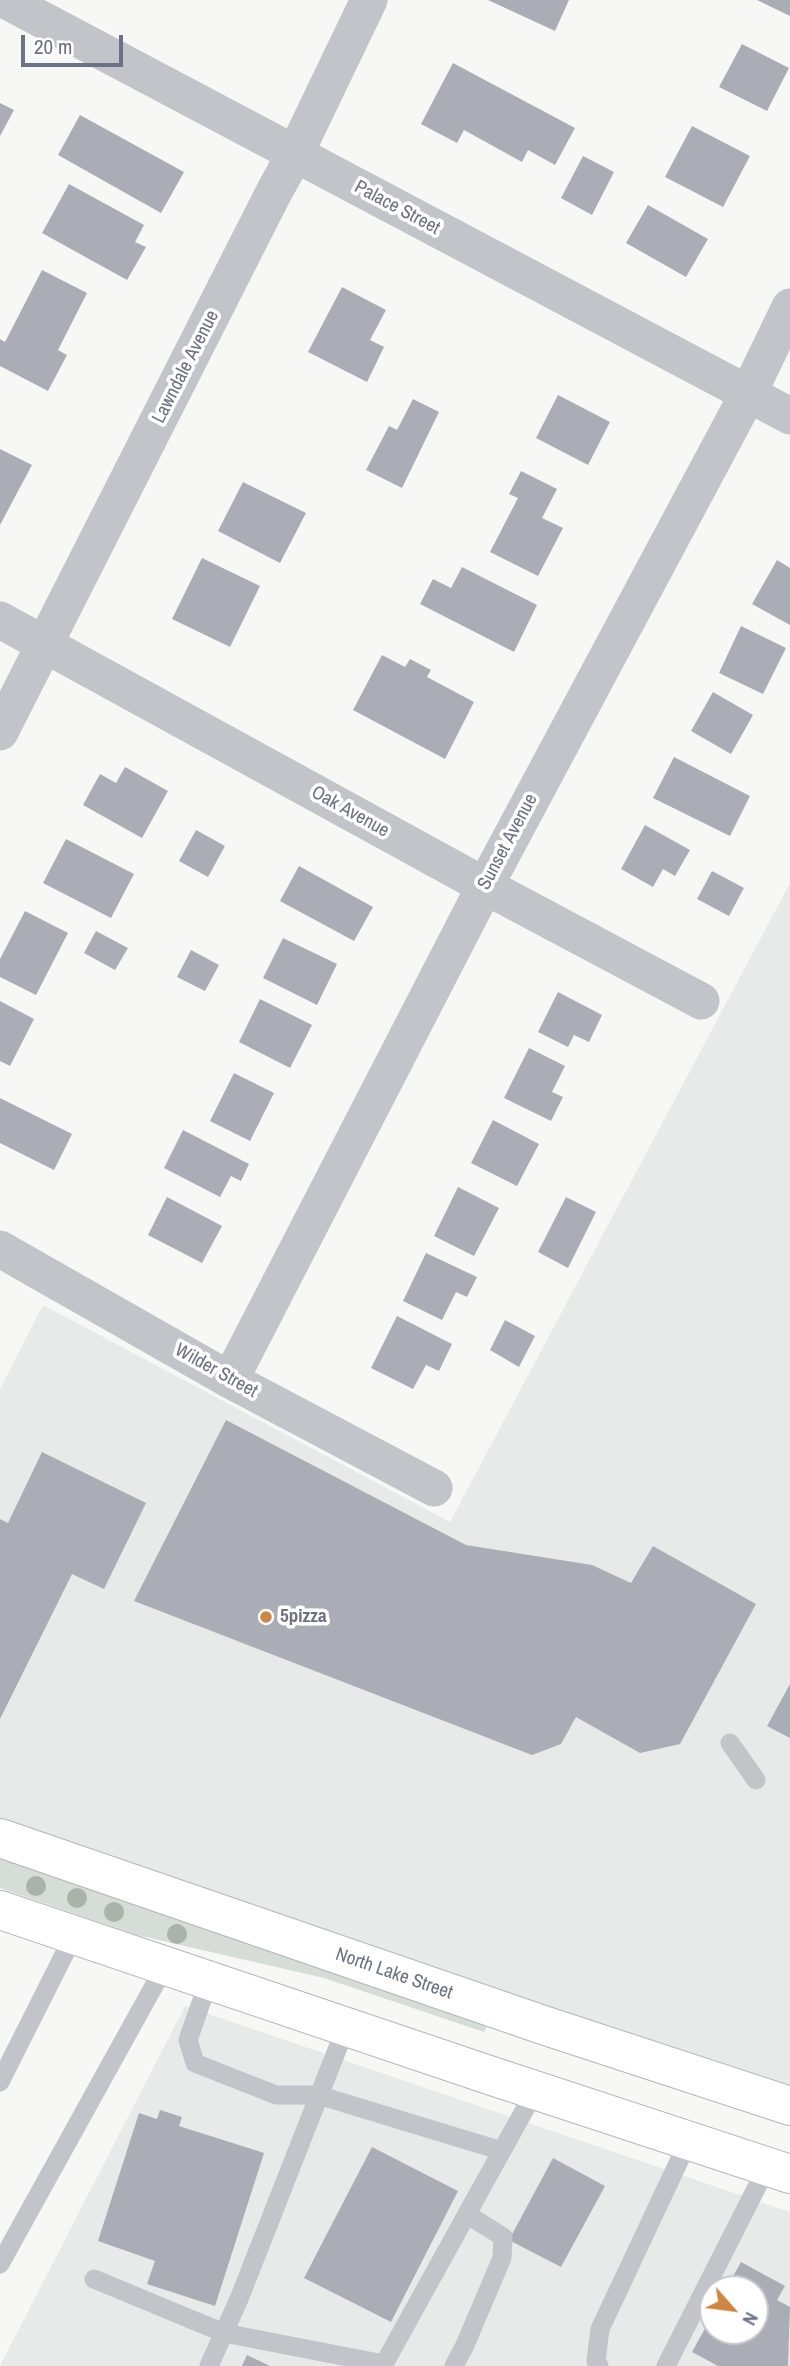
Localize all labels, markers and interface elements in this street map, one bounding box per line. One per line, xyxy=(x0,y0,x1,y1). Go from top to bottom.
scale bar xyxy=(24,21,126,65)
text: 20 m xyxy=(34,32,72,61)
street label: Palace Street xyxy=(350,176,444,240)
street label: Lawndale Avenue xyxy=(148,307,224,427)
street label: Oak Avenue xyxy=(307,781,393,843)
street label: Sunset Avenue xyxy=(473,790,543,894)
street label: Wilder Street xyxy=(171,1339,261,1403)
place label: 5pizza xyxy=(280,1606,327,1628)
marker: 5pizza xyxy=(258,1609,274,1625)
street label: North Lake Street xyxy=(333,1943,455,2005)
north arrow xyxy=(699,2275,769,2345)
text: N xyxy=(737,2308,765,2330)

